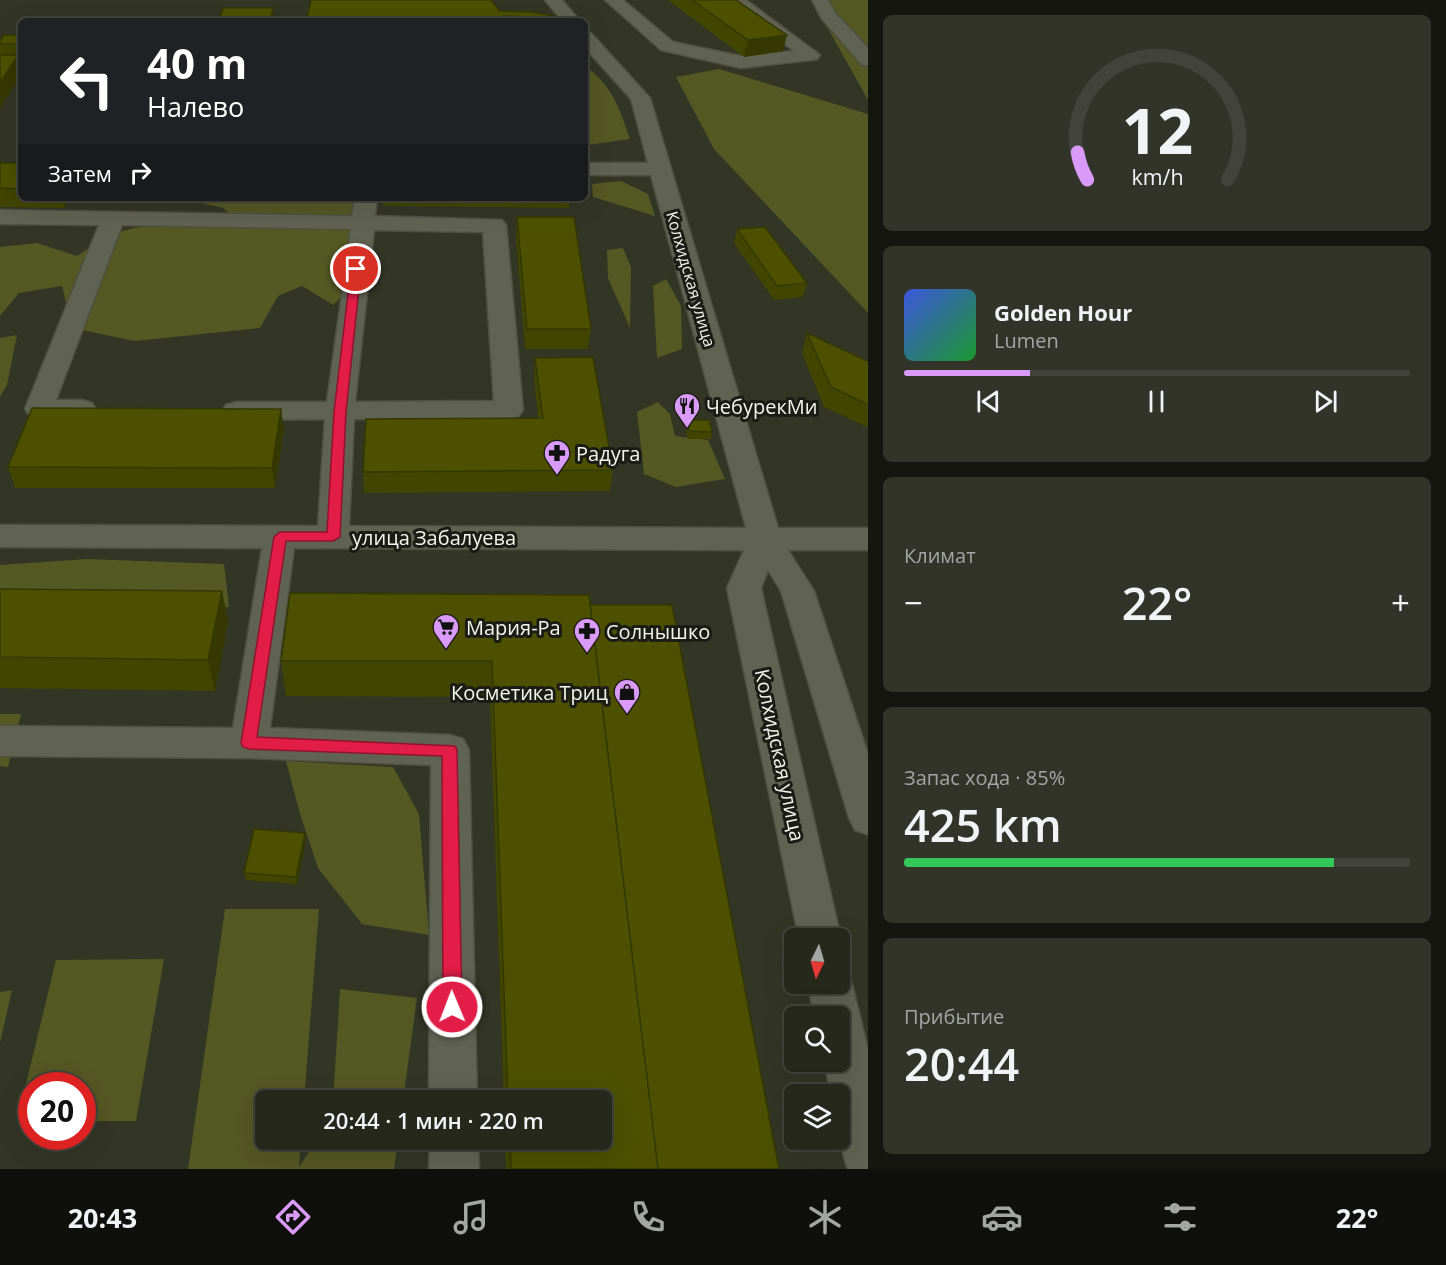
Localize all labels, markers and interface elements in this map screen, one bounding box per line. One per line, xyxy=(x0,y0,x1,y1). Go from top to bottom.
text: 40 m xyxy=(147,34,247,91)
icon: left xyxy=(48,42,126,120)
text: 12 xyxy=(1121,87,1193,172)
text: Налево xyxy=(147,88,244,125)
icon: right xyxy=(124,156,157,189)
text: Затем xyxy=(48,158,112,188)
text: km/h xyxy=(1131,162,1183,191)
street label: Колхидская улица xyxy=(661,208,721,350)
pin xyxy=(330,243,381,294)
icon: arrive xyxy=(339,252,372,285)
text: Golden Hour xyxy=(994,297,1132,327)
text: Lumen xyxy=(994,327,1059,354)
icon: previous xyxy=(972,385,1005,418)
icon: pause xyxy=(1140,385,1173,418)
icon: next xyxy=(1309,385,1342,418)
restaurant icon: ЧебурекМи xyxy=(672,391,702,429)
place label: ЧебурекМи xyxy=(706,393,818,420)
pharmacy icon: Радуга xyxy=(542,438,572,476)
place label: Радуга xyxy=(576,440,640,467)
street label: улица Забалуева xyxy=(352,524,516,551)
text: Климат xyxy=(904,542,976,569)
text: 22° xyxy=(1122,572,1192,633)
text: − xyxy=(904,580,923,625)
text: + xyxy=(1391,580,1410,625)
supermarket icon: Мария-Ра xyxy=(431,612,461,650)
place label: Мария-Ра xyxy=(466,614,561,641)
pharmacy icon: Солнышко xyxy=(572,616,602,654)
place label: Солнышко xyxy=(606,618,710,645)
street label: Колхидская улица xyxy=(749,666,811,844)
shop icon: Косметика Триц xyxy=(612,677,642,715)
place label: Косметика Триц xyxy=(451,679,608,706)
text: Запас хода · 85% xyxy=(904,764,1065,791)
text: 425 km xyxy=(904,794,1062,855)
north arrow xyxy=(784,928,850,994)
map controls xyxy=(784,928,850,1150)
position arrow xyxy=(420,975,484,1039)
text: Прибытие xyxy=(904,1003,1004,1030)
button: search xyxy=(784,1006,850,1072)
text: 20:44 xyxy=(904,1033,1019,1094)
speed limit sign: 20 xyxy=(18,1072,96,1150)
button: layers xyxy=(784,1084,850,1150)
text: 20:44 · 1 мин · 220 m xyxy=(323,1105,544,1135)
icon: directions xyxy=(272,1196,314,1238)
icon: music xyxy=(450,1196,492,1238)
icon: phone xyxy=(627,1196,669,1238)
icon: climate xyxy=(804,1196,846,1238)
icon: car xyxy=(981,1196,1023,1238)
icon: filters xyxy=(1159,1196,1201,1238)
text: 20:43 xyxy=(68,1199,137,1236)
text: 22° xyxy=(1336,1199,1378,1236)

